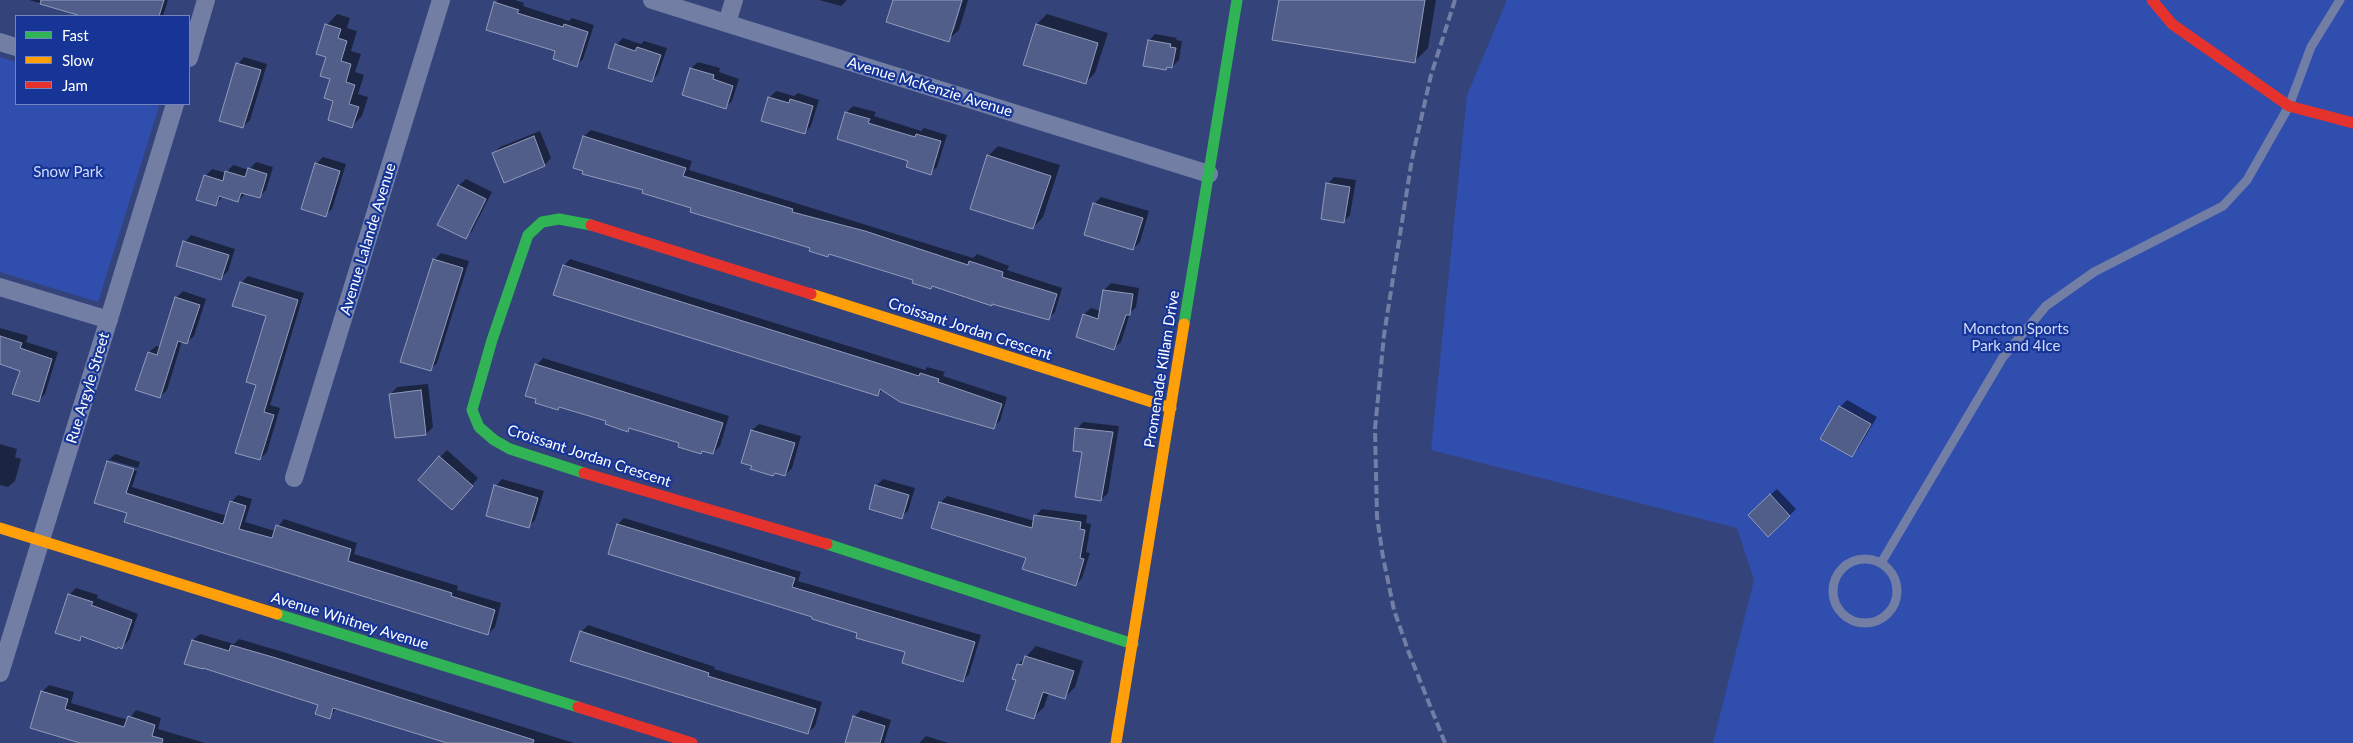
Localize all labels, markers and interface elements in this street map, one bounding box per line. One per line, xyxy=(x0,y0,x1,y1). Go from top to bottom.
legend xyxy=(15,15,190,105)
text: Fast xyxy=(62,26,89,44)
text: Slow xyxy=(62,51,94,69)
street label: Avenue McKenzie Avenue xyxy=(845,53,1015,121)
text: Jam xyxy=(62,76,88,94)
street label: Avenue Lalande Avenue xyxy=(336,161,400,317)
park label: Snow Park xyxy=(33,163,103,181)
street label: Promenade Killam Drive xyxy=(1141,289,1183,449)
street label: Croissant Jordan Crescent xyxy=(886,294,1054,364)
park label: Moncton Sports Park and 4Ice xyxy=(1963,320,2069,355)
street label: Rue Argyle Street xyxy=(63,330,113,446)
street label: Croissant Jordan Crescent xyxy=(505,421,673,491)
street label: Avenue Whitney Avenue xyxy=(269,588,431,654)

